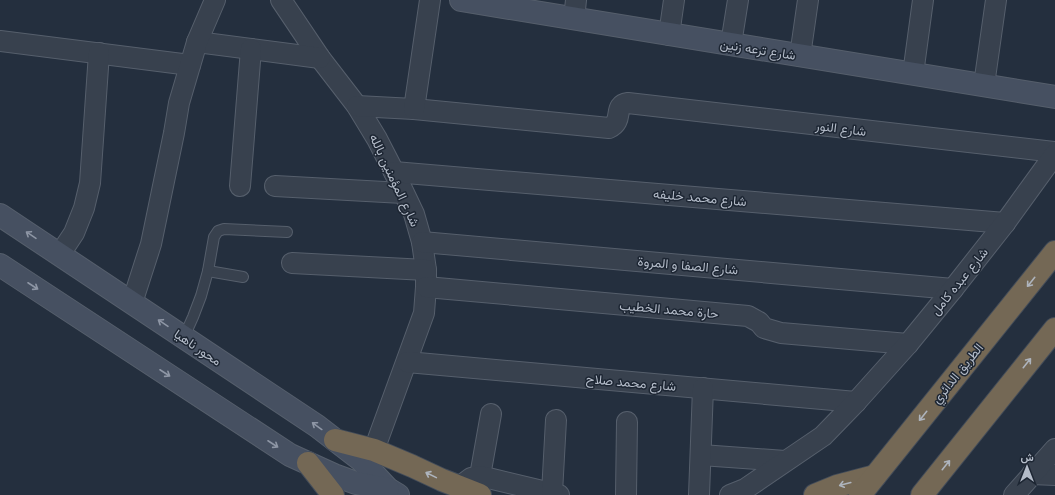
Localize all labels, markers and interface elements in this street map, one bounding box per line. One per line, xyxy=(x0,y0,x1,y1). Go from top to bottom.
street label: شارع ترعه زنين xyxy=(719,35,797,65)
street label: شارع النور xyxy=(814,117,867,141)
street label: شارع المؤمنين بالله xyxy=(365,131,424,230)
street label: شارع محمد خليفه xyxy=(652,185,747,211)
one-way arrow xyxy=(26,231,37,239)
street label: شارع عبده كامل xyxy=(927,244,993,319)
street label: شارع الصفا و المروة xyxy=(637,253,739,279)
one-way arrow xyxy=(1026,276,1035,287)
one-way arrow xyxy=(27,282,38,290)
street label: حارة محمد الخطيب xyxy=(619,297,720,322)
one-way arrow xyxy=(157,319,168,327)
street label: محور ناهيا xyxy=(171,325,225,370)
street label: الطريق الدائري xyxy=(928,340,988,408)
one-way arrow xyxy=(1023,358,1032,369)
one-way arrow xyxy=(159,369,171,377)
street label: شارع محمد صلاح xyxy=(585,370,677,396)
one-way arrow xyxy=(918,411,927,422)
one-way arrow xyxy=(312,422,323,431)
one-way arrow xyxy=(268,440,279,448)
north arrow xyxy=(1007,447,1047,487)
text: ش xyxy=(1020,450,1034,464)
one-way arrow xyxy=(942,459,950,470)
one-way arrow xyxy=(425,471,437,478)
one-way arrow xyxy=(838,481,851,488)

